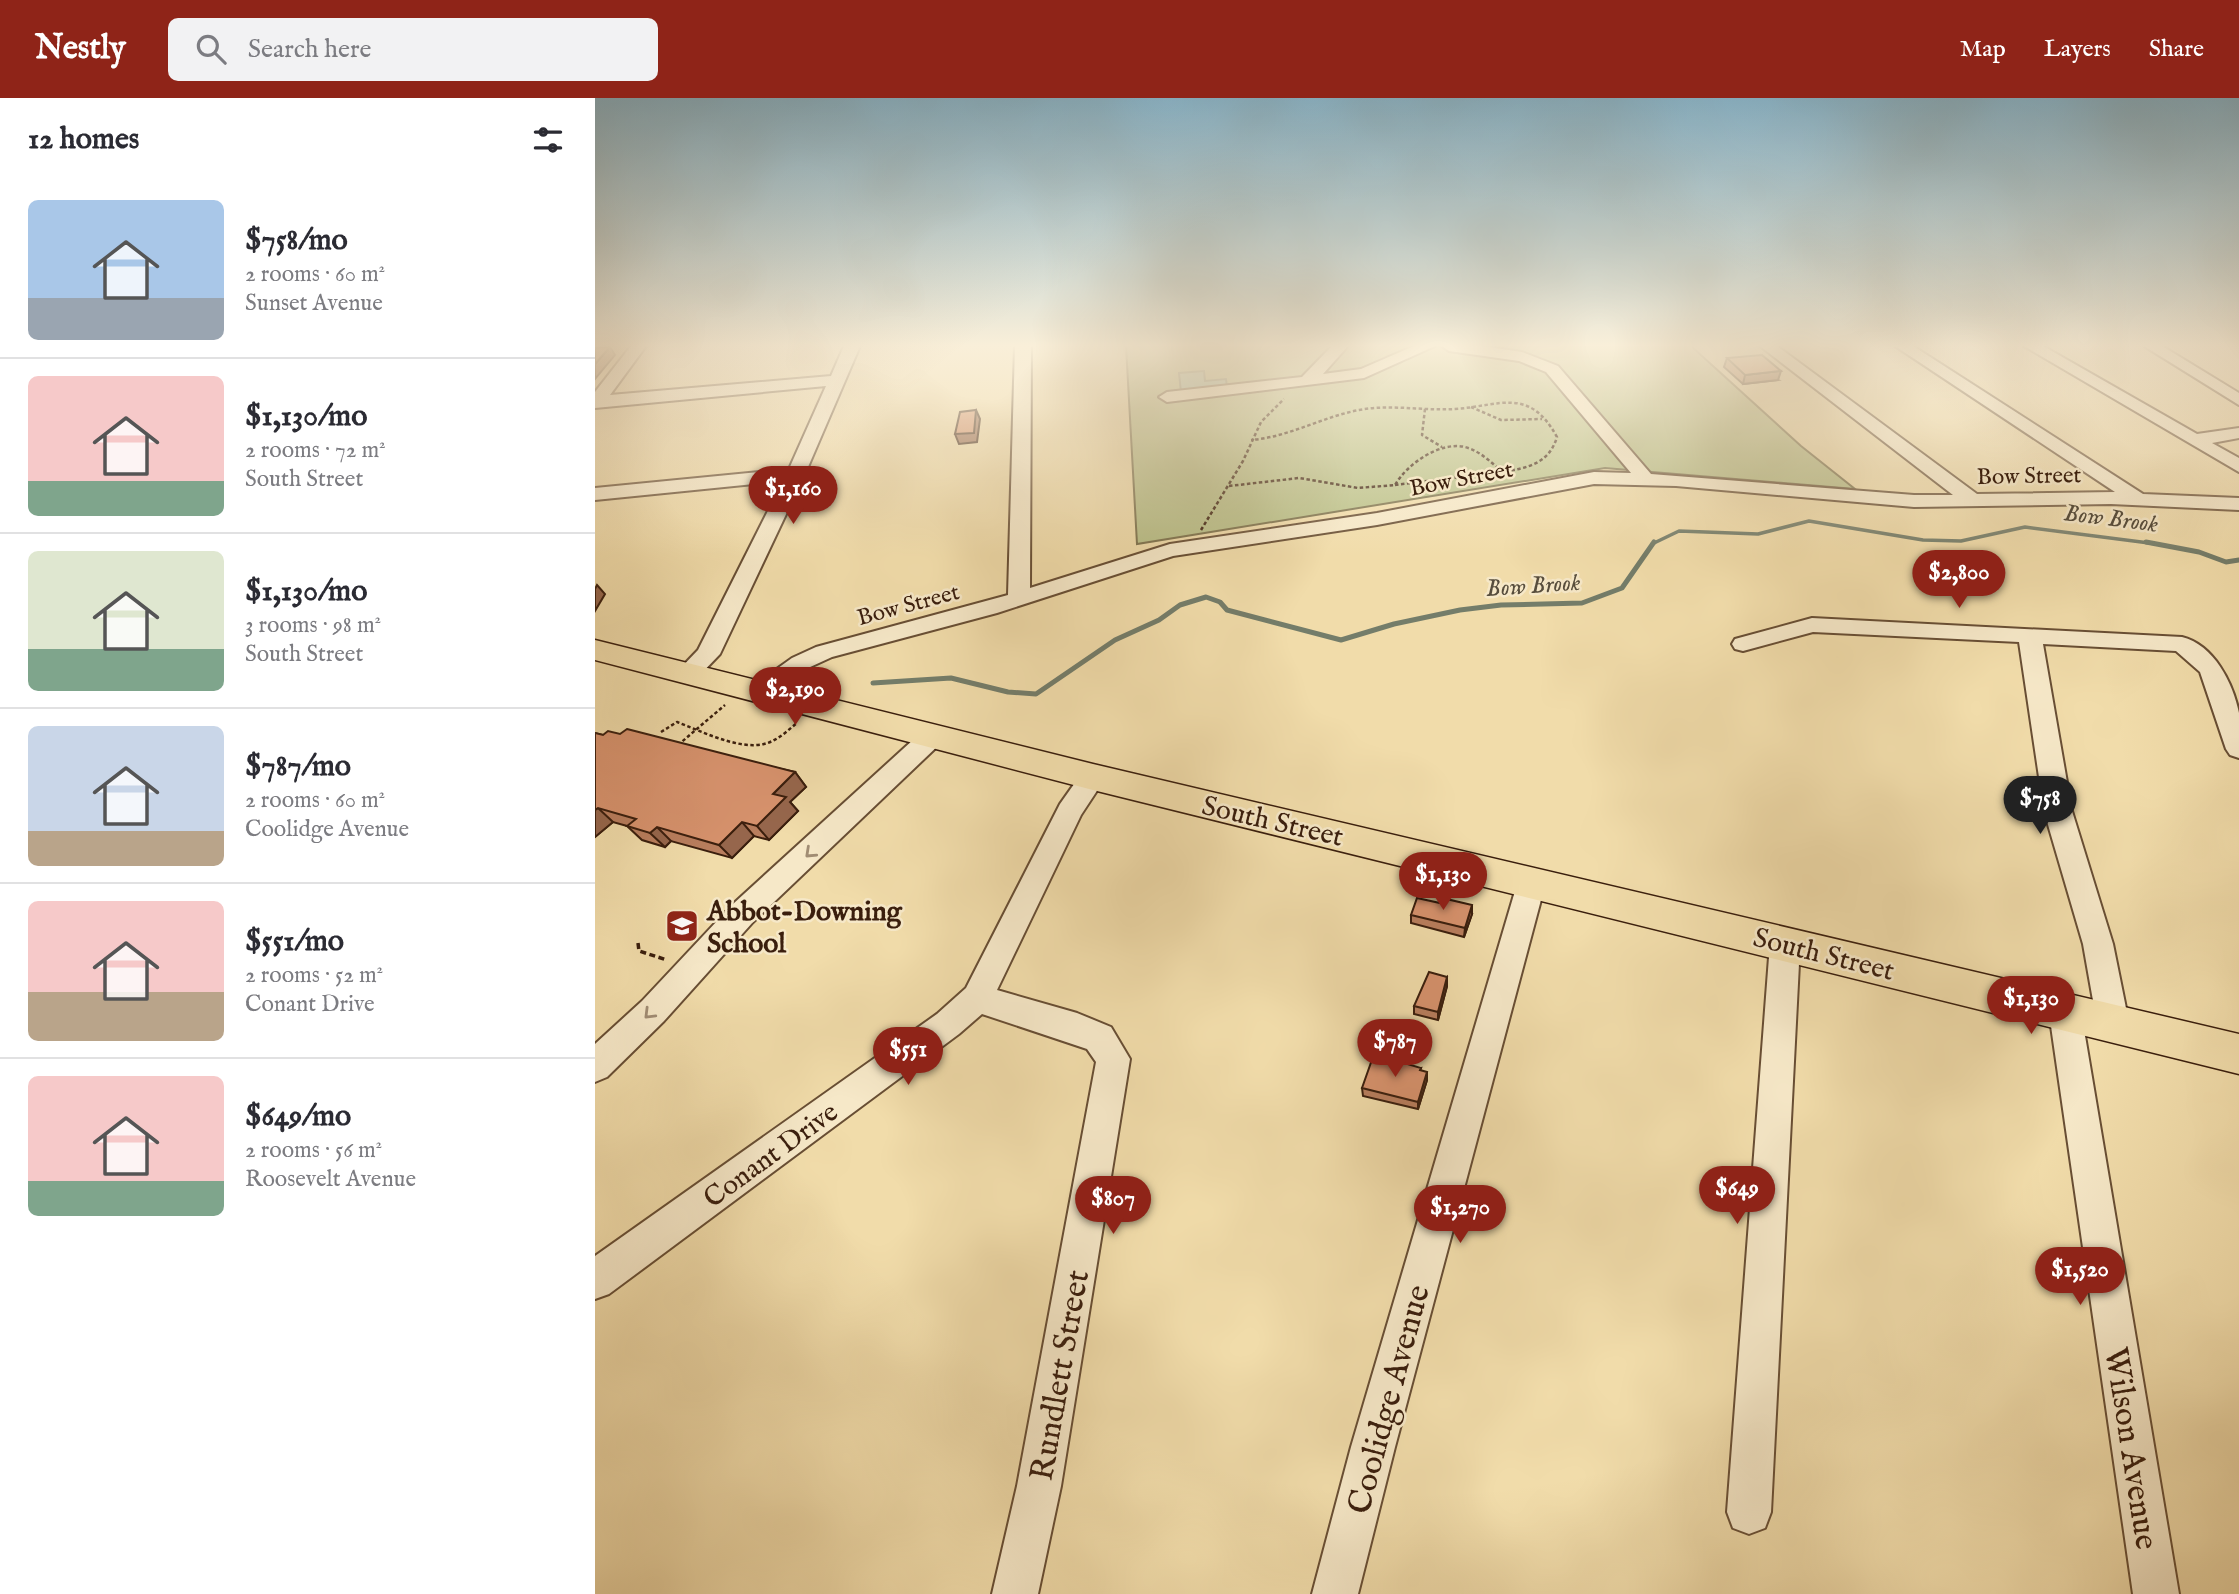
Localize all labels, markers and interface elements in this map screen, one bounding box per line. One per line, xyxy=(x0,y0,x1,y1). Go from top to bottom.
search box xyxy=(168,18,658,81)
text: Nestly xyxy=(35,28,126,70)
icon: search xyxy=(192,30,230,68)
text: Search here xyxy=(248,33,372,66)
text: Map xyxy=(1960,34,2006,65)
text: Layers xyxy=(2044,34,2111,65)
text: Share xyxy=(2149,34,2204,65)
text: 12 homes xyxy=(28,121,139,159)
icon: filters xyxy=(529,121,567,159)
text: $758/mo xyxy=(245,222,348,260)
icon: home xyxy=(84,228,168,312)
text: 2 rooms · 60 m² xyxy=(245,260,385,289)
text: Sunset Avenue xyxy=(245,289,383,318)
text: $1,130/mo xyxy=(245,398,367,436)
icon: home xyxy=(84,404,168,488)
text: 2 rooms · 72 m² xyxy=(245,436,386,465)
street label: Bow Street xyxy=(1407,455,1516,504)
street label: Bow Street xyxy=(1976,461,2082,492)
text: South Street xyxy=(245,465,363,494)
pin: $1,160 xyxy=(736,466,850,526)
text: $1,160 xyxy=(765,474,822,503)
water label: Bow Brook xyxy=(2062,498,2160,541)
pin: $2,800 xyxy=(1902,550,2016,610)
text: $2,800 xyxy=(1928,558,1990,587)
water label: Bow Brook xyxy=(1485,568,1582,605)
text: $1,130/mo xyxy=(245,573,367,611)
street label: Bow Street xyxy=(854,578,963,633)
icon: home xyxy=(84,579,168,663)
text: 3 rooms · 98 m² xyxy=(245,611,381,640)
text: South Street xyxy=(245,640,363,669)
pin: $2,190 xyxy=(738,668,852,727)
text: $2,190 xyxy=(765,675,825,704)
text: $787/mo xyxy=(245,748,351,786)
icon: home xyxy=(84,754,168,838)
pin: $758 xyxy=(1999,776,2081,836)
text: $758 xyxy=(2020,784,2060,813)
text: 2 rooms · 60 m² xyxy=(245,786,385,815)
street label: South Street xyxy=(1198,789,1347,856)
text: Coolidge Avenue xyxy=(245,815,409,844)
one-way arrow xyxy=(805,845,818,858)
pin: $1,130 xyxy=(1386,852,1500,912)
text: $1,130 xyxy=(1415,860,1471,889)
place label: Abbot-Downing School xyxy=(706,895,903,962)
school or university icon: Abbot-Downing School xyxy=(663,907,701,945)
street label: South Street xyxy=(1749,921,1898,990)
text: $551/mo xyxy=(245,923,344,961)
icon: home xyxy=(84,929,168,1013)
text: 2 rooms · 52 m² xyxy=(245,961,383,990)
pin: $1,130 xyxy=(1974,976,2088,1036)
text: $1,130 xyxy=(2003,984,2059,1013)
text: Conant Drive xyxy=(245,990,375,1019)
one-way arrow xyxy=(645,1006,658,1019)
pin: $787 xyxy=(1354,1020,1436,1079)
text: $787 xyxy=(1373,1027,1417,1056)
pin: $551 xyxy=(867,1028,949,1087)
text: $551 xyxy=(889,1035,927,1064)
street label: Conant Drive xyxy=(697,1095,846,1217)
text: $649/mo xyxy=(245,1098,351,1136)
icon: home xyxy=(84,1104,168,1188)
text: 2 rooms · 56 m² xyxy=(245,1136,382,1165)
text: Roosevelt Avenue xyxy=(245,1165,416,1194)
pin: $649 xyxy=(1696,1166,1778,1226)
text: $649 xyxy=(1715,1174,1759,1203)
pin: $807 xyxy=(1072,1176,1154,1236)
text: $807 xyxy=(1091,1184,1135,1213)
pin: $1,270 xyxy=(1403,1186,1517,1245)
text: $1,270 xyxy=(1430,1193,1490,1222)
pin: $1,520 xyxy=(2023,1248,2137,1307)
text: $1,520 xyxy=(2051,1255,2109,1284)
street label: Rundlett Street xyxy=(1022,1267,1100,1484)
street label: Coolidge Avenue xyxy=(1339,1281,1441,1519)
street label: Wilson Avenue xyxy=(2093,1344,2167,1553)

